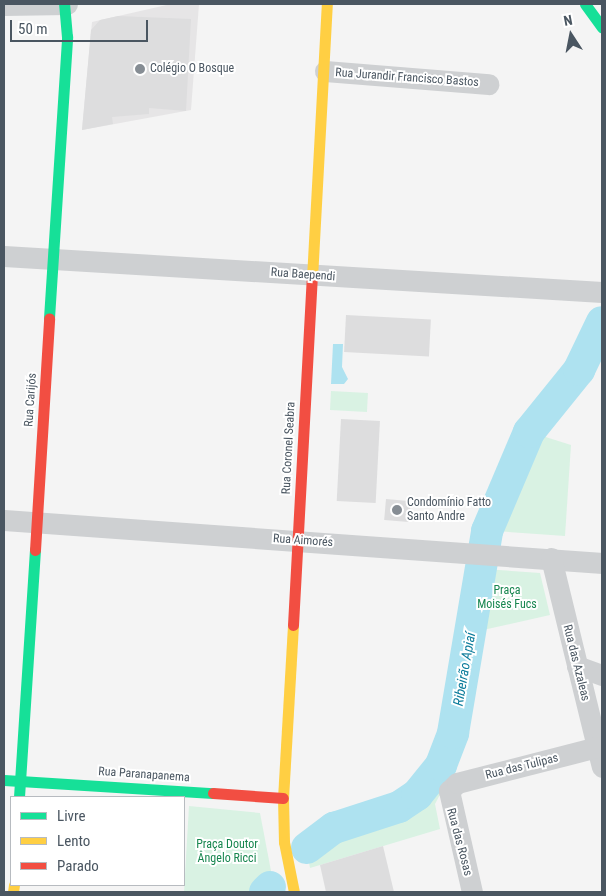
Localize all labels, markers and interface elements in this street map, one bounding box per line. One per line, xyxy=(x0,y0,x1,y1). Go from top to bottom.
scale bar xyxy=(12,10,150,42)
north arrow xyxy=(546,10,596,60)
text: N xyxy=(562,12,574,29)
text: 50 m xyxy=(18,20,48,38)
place label: Colégio O Bosque xyxy=(150,62,234,76)
marker: Colégio O Bosque xyxy=(134,63,146,75)
street label: Rua Jurandir Francisco Bastos xyxy=(335,66,479,90)
street label: Rua Baependi xyxy=(270,266,336,284)
street label: Rua Carijós xyxy=(22,373,40,427)
street label: Rua Coronel Seabra xyxy=(279,401,299,495)
place label: Condomínio Fatto Santo Andre xyxy=(407,496,491,524)
marker: Condomínio Fatto Santo Andre xyxy=(391,504,403,516)
street label: Rua Aimorés xyxy=(273,532,333,550)
park label: Praça Moisés Fucs xyxy=(477,584,537,612)
street label: Rua das Azaleas xyxy=(560,623,592,703)
water label: Ribeirão Apiaí xyxy=(449,631,479,707)
street label: Rua das Tulipas xyxy=(484,751,560,783)
street label: Rua Paranapanema xyxy=(98,765,190,785)
legend xyxy=(10,796,185,886)
street label: Rua das Rosas xyxy=(443,806,475,878)
text: Livre xyxy=(57,807,85,825)
text: Lento xyxy=(57,832,90,850)
park label: Praça Doutor Ângelo Ricci xyxy=(196,838,258,866)
text: Parado xyxy=(57,857,99,875)

